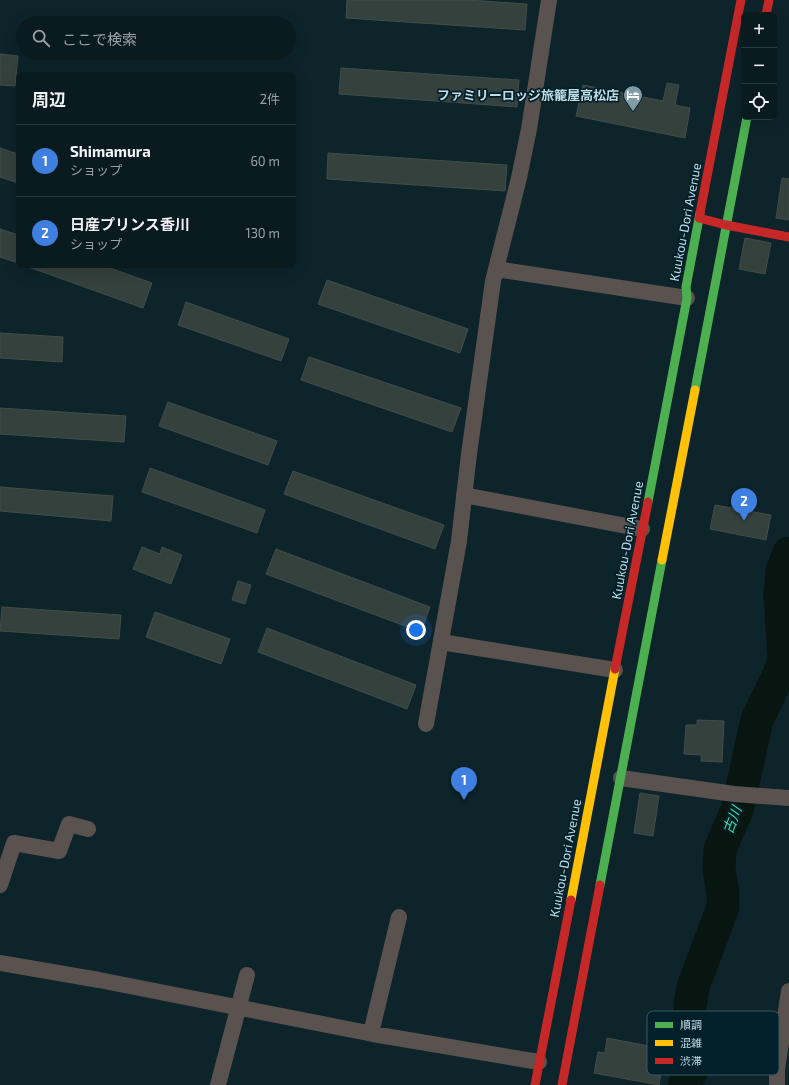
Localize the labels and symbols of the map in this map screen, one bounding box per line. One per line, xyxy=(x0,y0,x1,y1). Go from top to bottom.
hotel icon: ファミリーロッジ旅籠屋高松店 xyxy=(622,84,644,112)
place label: ファミリーロッジ旅籠屋高松店 xyxy=(437,87,619,103)
street label: Kuukou-Dori Avenue xyxy=(666,162,704,282)
street label: Kuukou-Dori Avenue xyxy=(608,480,646,600)
pin: 2 xyxy=(731,488,757,521)
your location xyxy=(406,620,426,640)
pin: 1 xyxy=(451,767,477,800)
street label: Kuukou-Dori Avenue xyxy=(546,798,584,918)
water label: 古川 xyxy=(719,802,745,836)
legend xyxy=(647,1011,779,1075)
text: 順調 xyxy=(680,1018,702,1031)
text: 混雑 xyxy=(680,1036,702,1049)
text: 渋滞 xyxy=(680,1054,702,1067)

